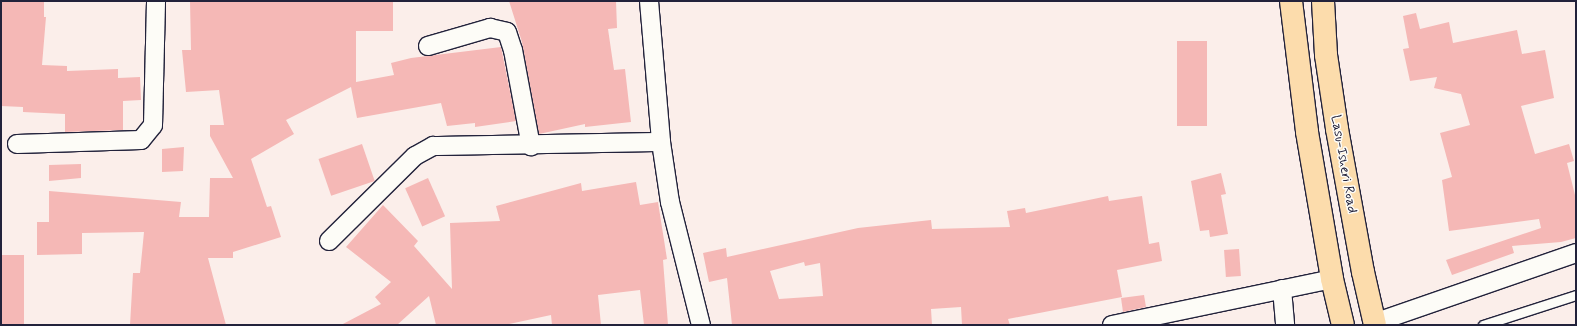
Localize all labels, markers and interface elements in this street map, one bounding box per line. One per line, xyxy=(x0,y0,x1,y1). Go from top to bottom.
street label: Lasu-Isheri Road xyxy=(1327,113,1361,215)

